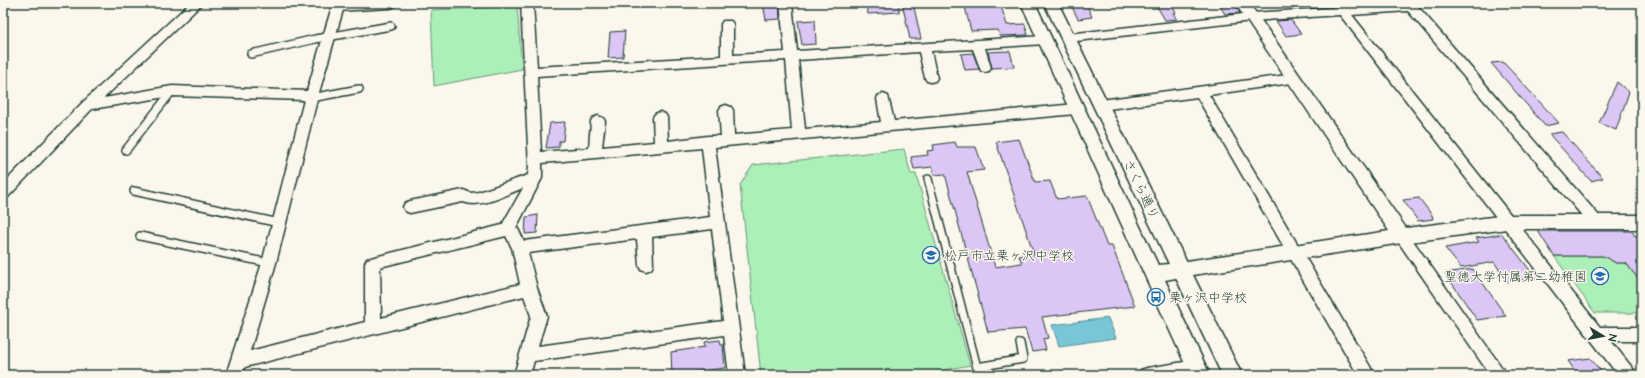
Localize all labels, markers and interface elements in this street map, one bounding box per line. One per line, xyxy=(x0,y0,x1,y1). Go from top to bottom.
street label: さくら通り xyxy=(1119,156,1163,223)
school or university icon: 松戸市立栗ヶ沢中学校 xyxy=(921,245,941,265)
place label: 松戸市立栗ヶ沢中学校 xyxy=(944,247,1074,265)
school or university icon: 聖徳大学付属第二幼稚園 xyxy=(1590,266,1610,286)
place label: 聖徳大学付属第二幼稚園 xyxy=(1444,268,1587,286)
bus stop icon: 栗ヶ沢中学校 xyxy=(1146,287,1166,307)
place label: 栗ヶ沢中学校 xyxy=(1169,289,1247,307)
north arrow xyxy=(1583,316,1623,356)
text: N xyxy=(1604,333,1620,342)

